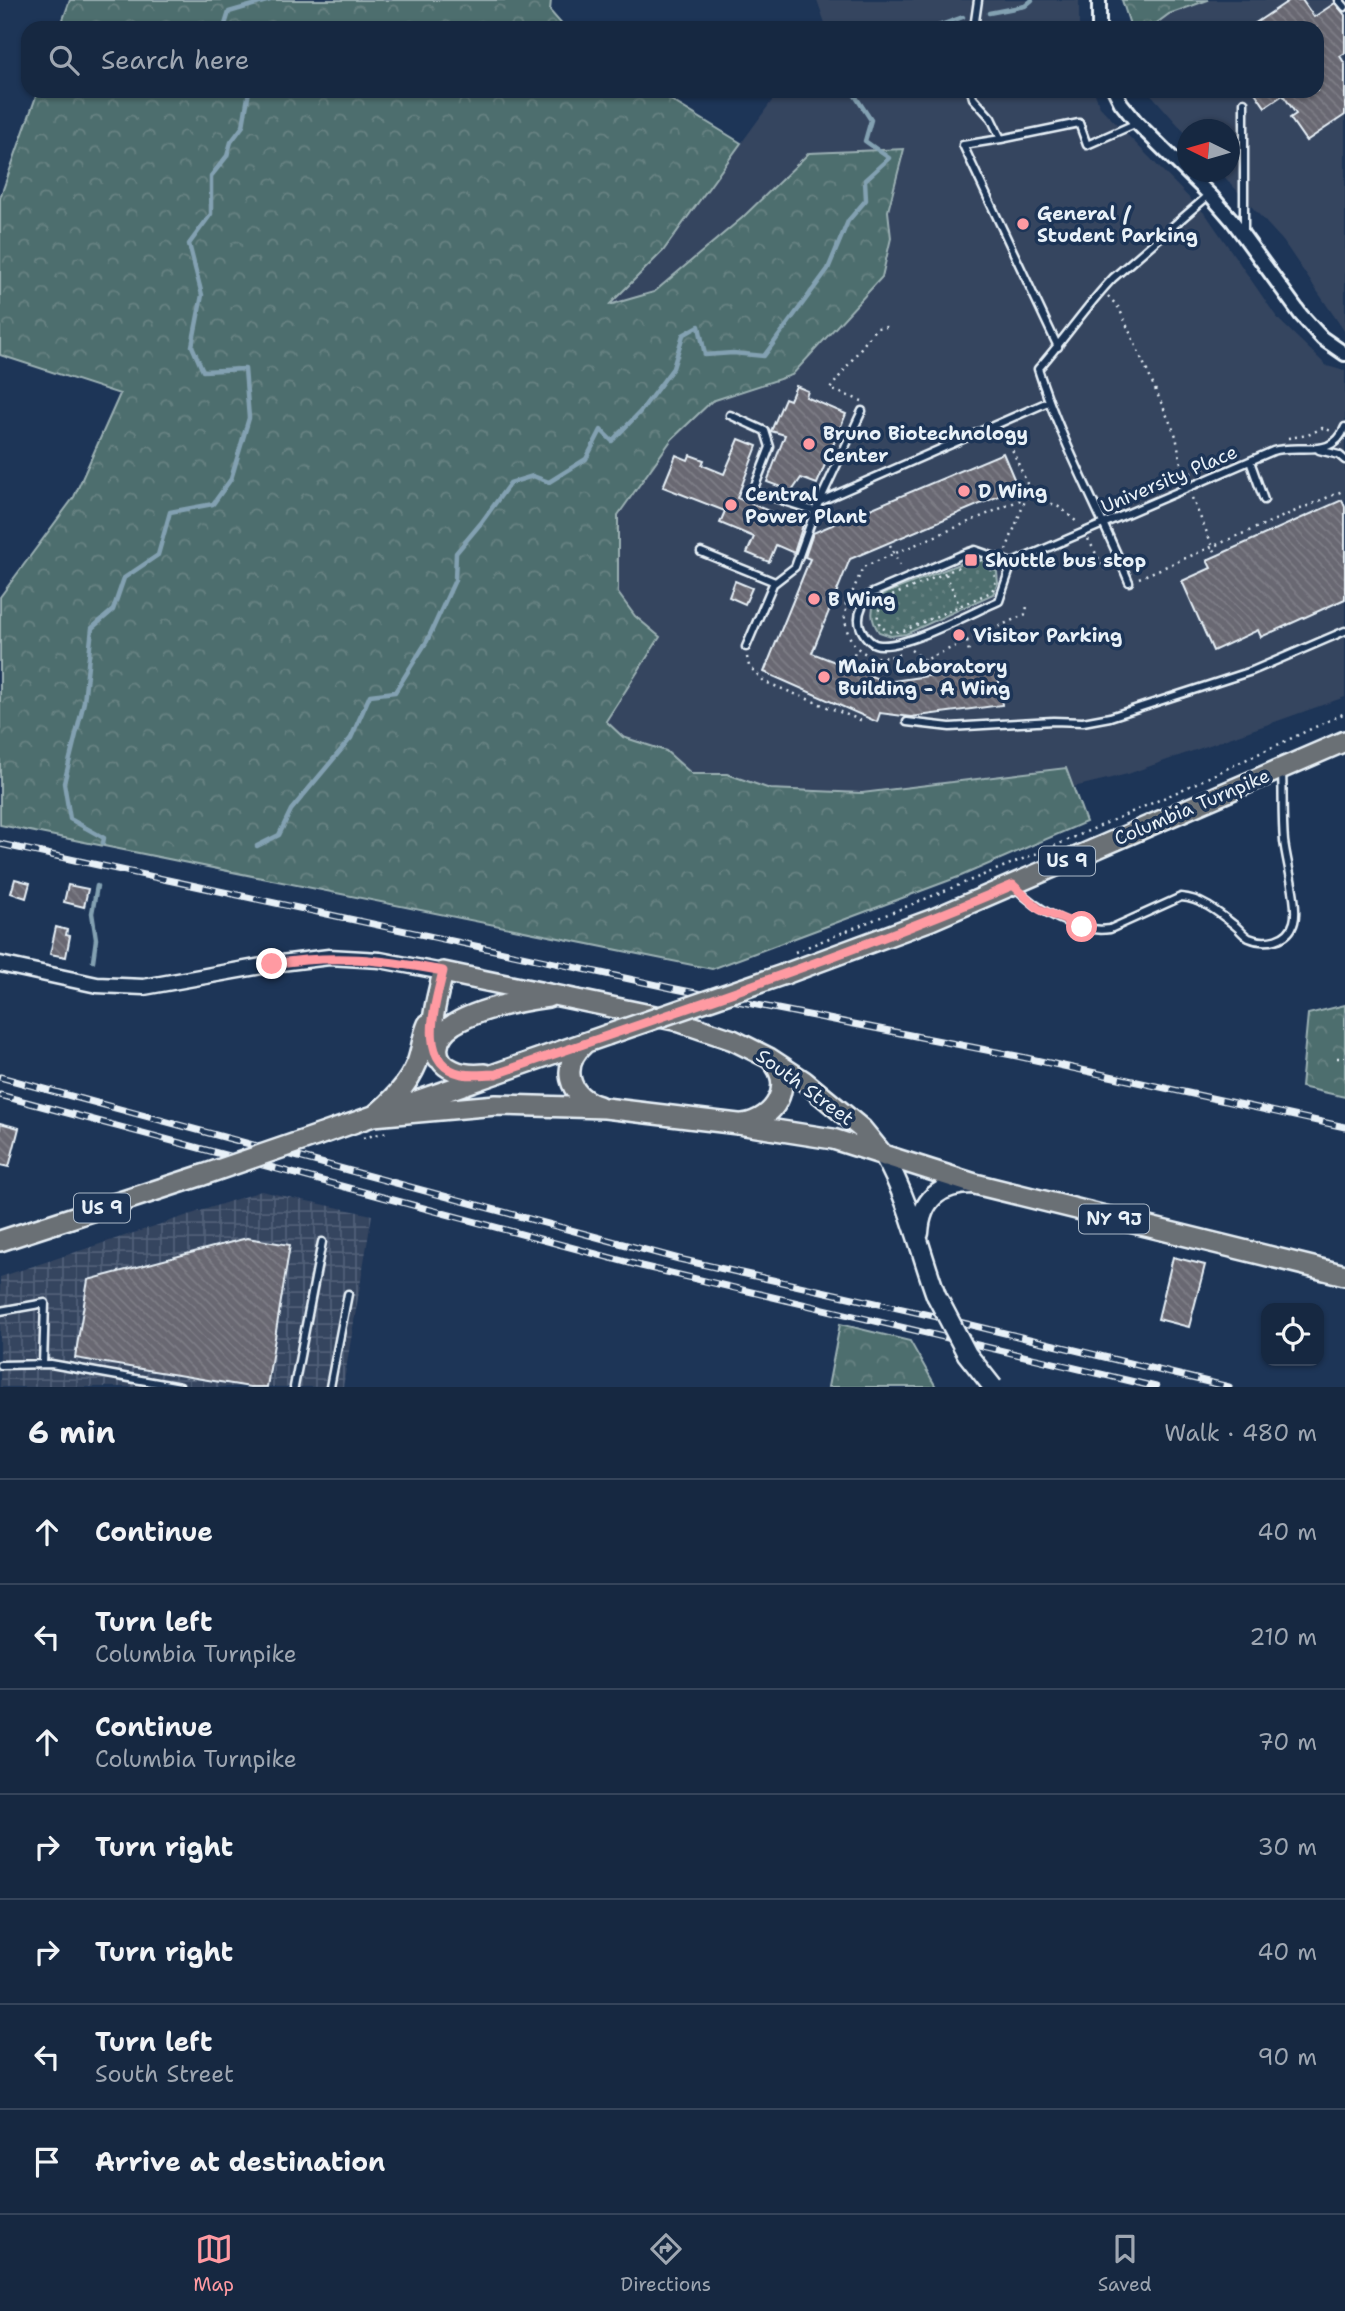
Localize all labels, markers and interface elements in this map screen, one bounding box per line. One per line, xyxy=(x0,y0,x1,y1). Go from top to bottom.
search box xyxy=(21,21,1324,98)
icon: search xyxy=(45,41,83,79)
text: Search here xyxy=(101,42,250,77)
north arrow xyxy=(1177,119,1240,182)
place label: General / Student Parking xyxy=(1037,201,1198,248)
marker: General / Student Parking xyxy=(1015,216,1031,232)
place label: Bruno Biotechnology Center xyxy=(823,421,1028,468)
marker: Bruno Biotechnology Center xyxy=(801,436,817,452)
street label: University Place xyxy=(1097,439,1241,519)
place label: D Wing xyxy=(978,479,1047,504)
place label: Central Power Plant xyxy=(745,482,867,529)
marker: D Wing xyxy=(956,483,972,499)
marker: Central Power Plant xyxy=(723,497,739,513)
place label: Shuttle bus stop xyxy=(985,548,1146,573)
marker: Shuttle bus stop xyxy=(963,552,979,568)
place label: B Wing xyxy=(828,587,896,612)
marker: B Wing xyxy=(806,591,822,607)
place label: Visitor Parking xyxy=(973,623,1122,648)
marker: Visitor Parking xyxy=(951,627,967,643)
place label: Main Laboratory Building - A Wing xyxy=(838,654,1010,701)
marker: Main Laboratory Building - A Wing xyxy=(816,669,832,685)
street label: Columbia Turnpike xyxy=(1110,763,1274,851)
road number: US 9 xyxy=(1039,846,1095,876)
route start xyxy=(1066,911,1097,942)
route end xyxy=(256,948,287,979)
street label: South Street xyxy=(751,1043,859,1131)
road number: US 9 xyxy=(74,1194,130,1223)
road number: NY 9J xyxy=(1079,1204,1149,1234)
map controls xyxy=(1261,1303,1324,1366)
button: locate xyxy=(1261,1303,1324,1366)
text: 6 min xyxy=(28,1412,115,1453)
text: Walk · 480 m xyxy=(1164,1418,1317,1448)
icon: ahead xyxy=(28,1513,66,1551)
text: Continue xyxy=(95,1514,213,1549)
text: 40 m xyxy=(1257,1517,1317,1547)
text: Turn left xyxy=(95,1604,212,1639)
icon: left xyxy=(28,1618,66,1656)
text: 210 m xyxy=(1249,1622,1317,1652)
text: Columbia Turnpike xyxy=(95,1639,297,1669)
text: Continue xyxy=(95,1709,213,1744)
icon: ahead xyxy=(28,1723,66,1761)
text: 70 m xyxy=(1258,1727,1317,1757)
text: Columbia Turnpike xyxy=(95,1744,297,1774)
icon: right xyxy=(28,1828,66,1866)
text: Turn right xyxy=(95,1829,233,1864)
text: 30 m xyxy=(1258,1832,1317,1862)
icon: right xyxy=(28,1933,66,1971)
text: Turn right xyxy=(95,1934,233,1969)
text: 40 m xyxy=(1257,1937,1317,1967)
text: Turn left xyxy=(95,2024,212,2059)
icon: left xyxy=(28,2038,66,2076)
text: 90 m xyxy=(1257,2042,1317,2072)
text: South Street xyxy=(95,2059,234,2089)
icon: arrive xyxy=(28,2143,66,2181)
text: Arrive at destination xyxy=(95,2144,385,2179)
tab: Map xyxy=(193,2230,234,2297)
tab: Directions xyxy=(621,2230,711,2297)
tab: Saved xyxy=(1098,2230,1152,2297)

